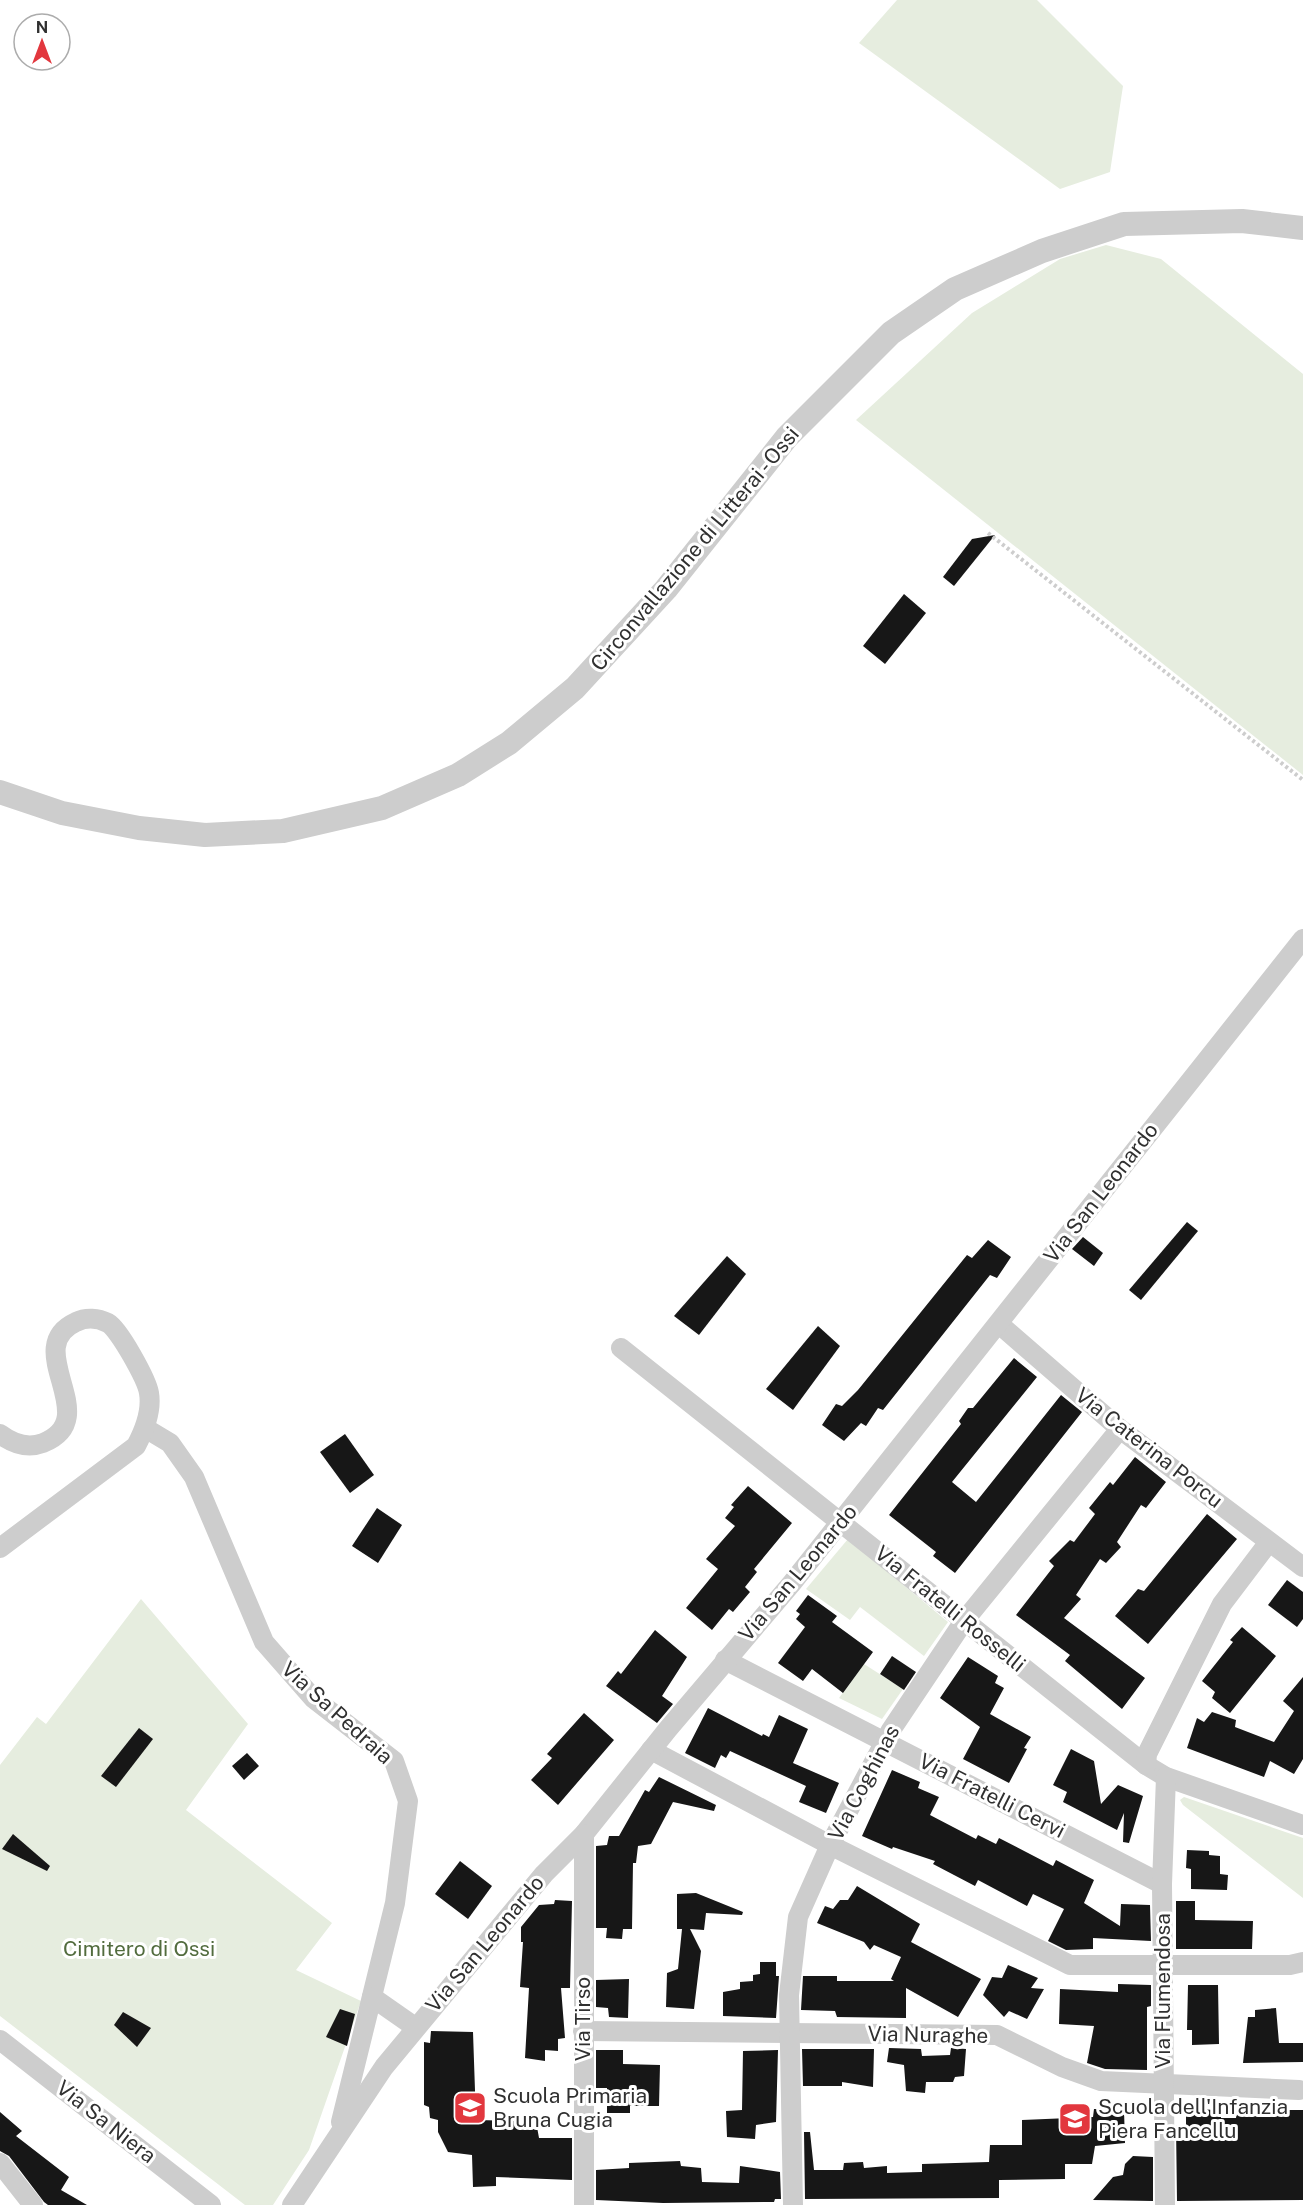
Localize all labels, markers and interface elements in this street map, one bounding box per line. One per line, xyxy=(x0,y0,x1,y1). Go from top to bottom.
north arrow xyxy=(12,12,72,72)
text: N xyxy=(36,18,48,37)
street label: Circonvallazione di Litterai - Ossi xyxy=(585,422,804,676)
street label: Via San Leonardo xyxy=(1038,1118,1163,1268)
street label: Via Caterina Porcu xyxy=(1071,1382,1228,1513)
street label: Via San Leonardo xyxy=(733,1499,862,1646)
street label: Via Fratelli Rosselli xyxy=(870,1540,1031,1677)
street label: Via Sa Pedraia xyxy=(277,1656,398,1769)
street label: Via Coghinas xyxy=(823,1721,904,1845)
street label: Via Fratelli Cervi xyxy=(915,1748,1069,1843)
street label: Via San Leonardo xyxy=(420,1870,549,2017)
street label: Via Flumendosa xyxy=(1150,1913,1175,2069)
park label: Cimitero di Ossi xyxy=(63,1936,215,1961)
street label: Via Tirso xyxy=(570,1977,595,2061)
street label: Via Nuraghe xyxy=(867,2021,989,2048)
street label: Via Sa Niera xyxy=(52,2075,161,2168)
place label: Scuola Primaria Bruna Cugia xyxy=(493,2083,647,2132)
school or university icon: Scuola Primaria Bruna Cugia xyxy=(452,2090,488,2126)
place label: Scuola dell'Infanzia Piera Fancellu xyxy=(1098,2094,1288,2143)
school or university icon: Scuola dell'Infanzia Piera Fancellu xyxy=(1057,2101,1093,2137)

